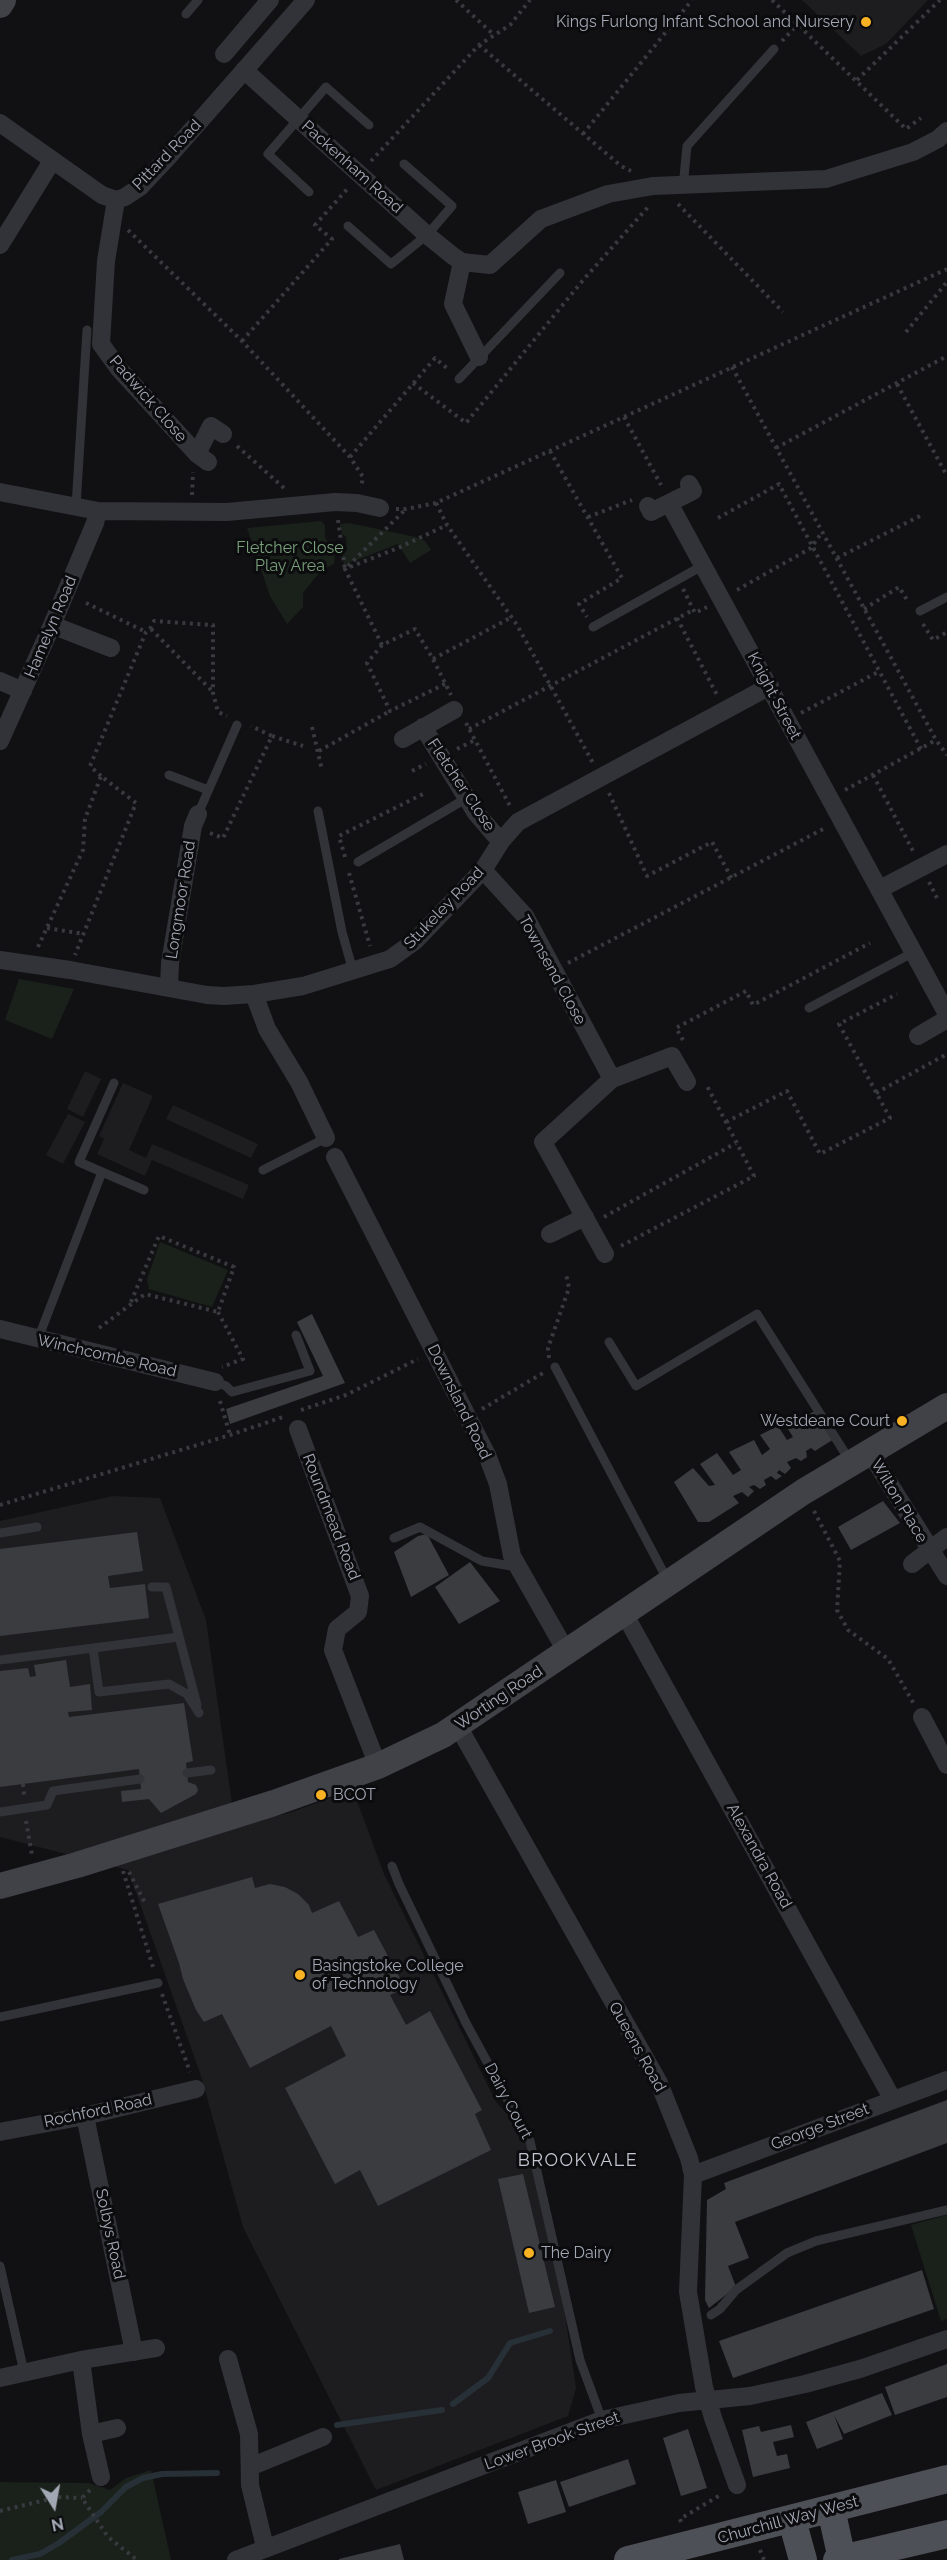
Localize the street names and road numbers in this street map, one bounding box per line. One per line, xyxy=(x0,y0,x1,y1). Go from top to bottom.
street label: Pittard Road xyxy=(129,116,205,194)
street label: Packenham Road xyxy=(298,117,406,217)
street label: Padwick Close xyxy=(105,352,191,446)
street label: Hamelyn Road xyxy=(21,573,81,681)
street label: Knight Street xyxy=(743,649,805,743)
street label: Fletcher Close xyxy=(423,735,499,835)
street label: Longmoor Road xyxy=(162,839,200,961)
street label: Stukeley Road xyxy=(400,863,488,953)
street label: Townsend Close xyxy=(514,912,590,1028)
street label: Winchcombe Road xyxy=(36,1331,178,1381)
street label: Downsland Road xyxy=(423,1341,495,1463)
street label: Roundmead Road xyxy=(298,1451,364,1583)
street label: Wilton Place xyxy=(867,1456,931,1546)
street label: Worting Road xyxy=(452,1662,546,1734)
street label: Alexandra Road xyxy=(722,1800,796,1912)
street label: Queens Road xyxy=(604,1999,670,2095)
street label: Dairy Court xyxy=(480,2060,536,2142)
street label: Rochford Road xyxy=(42,2090,154,2132)
street label: George Street xyxy=(768,2099,872,2155)
street label: Solbys Road xyxy=(91,2187,129,2281)
street label: Lower Brook Street xyxy=(482,2408,622,2474)
street label: Churchill Way West xyxy=(716,2492,860,2548)

